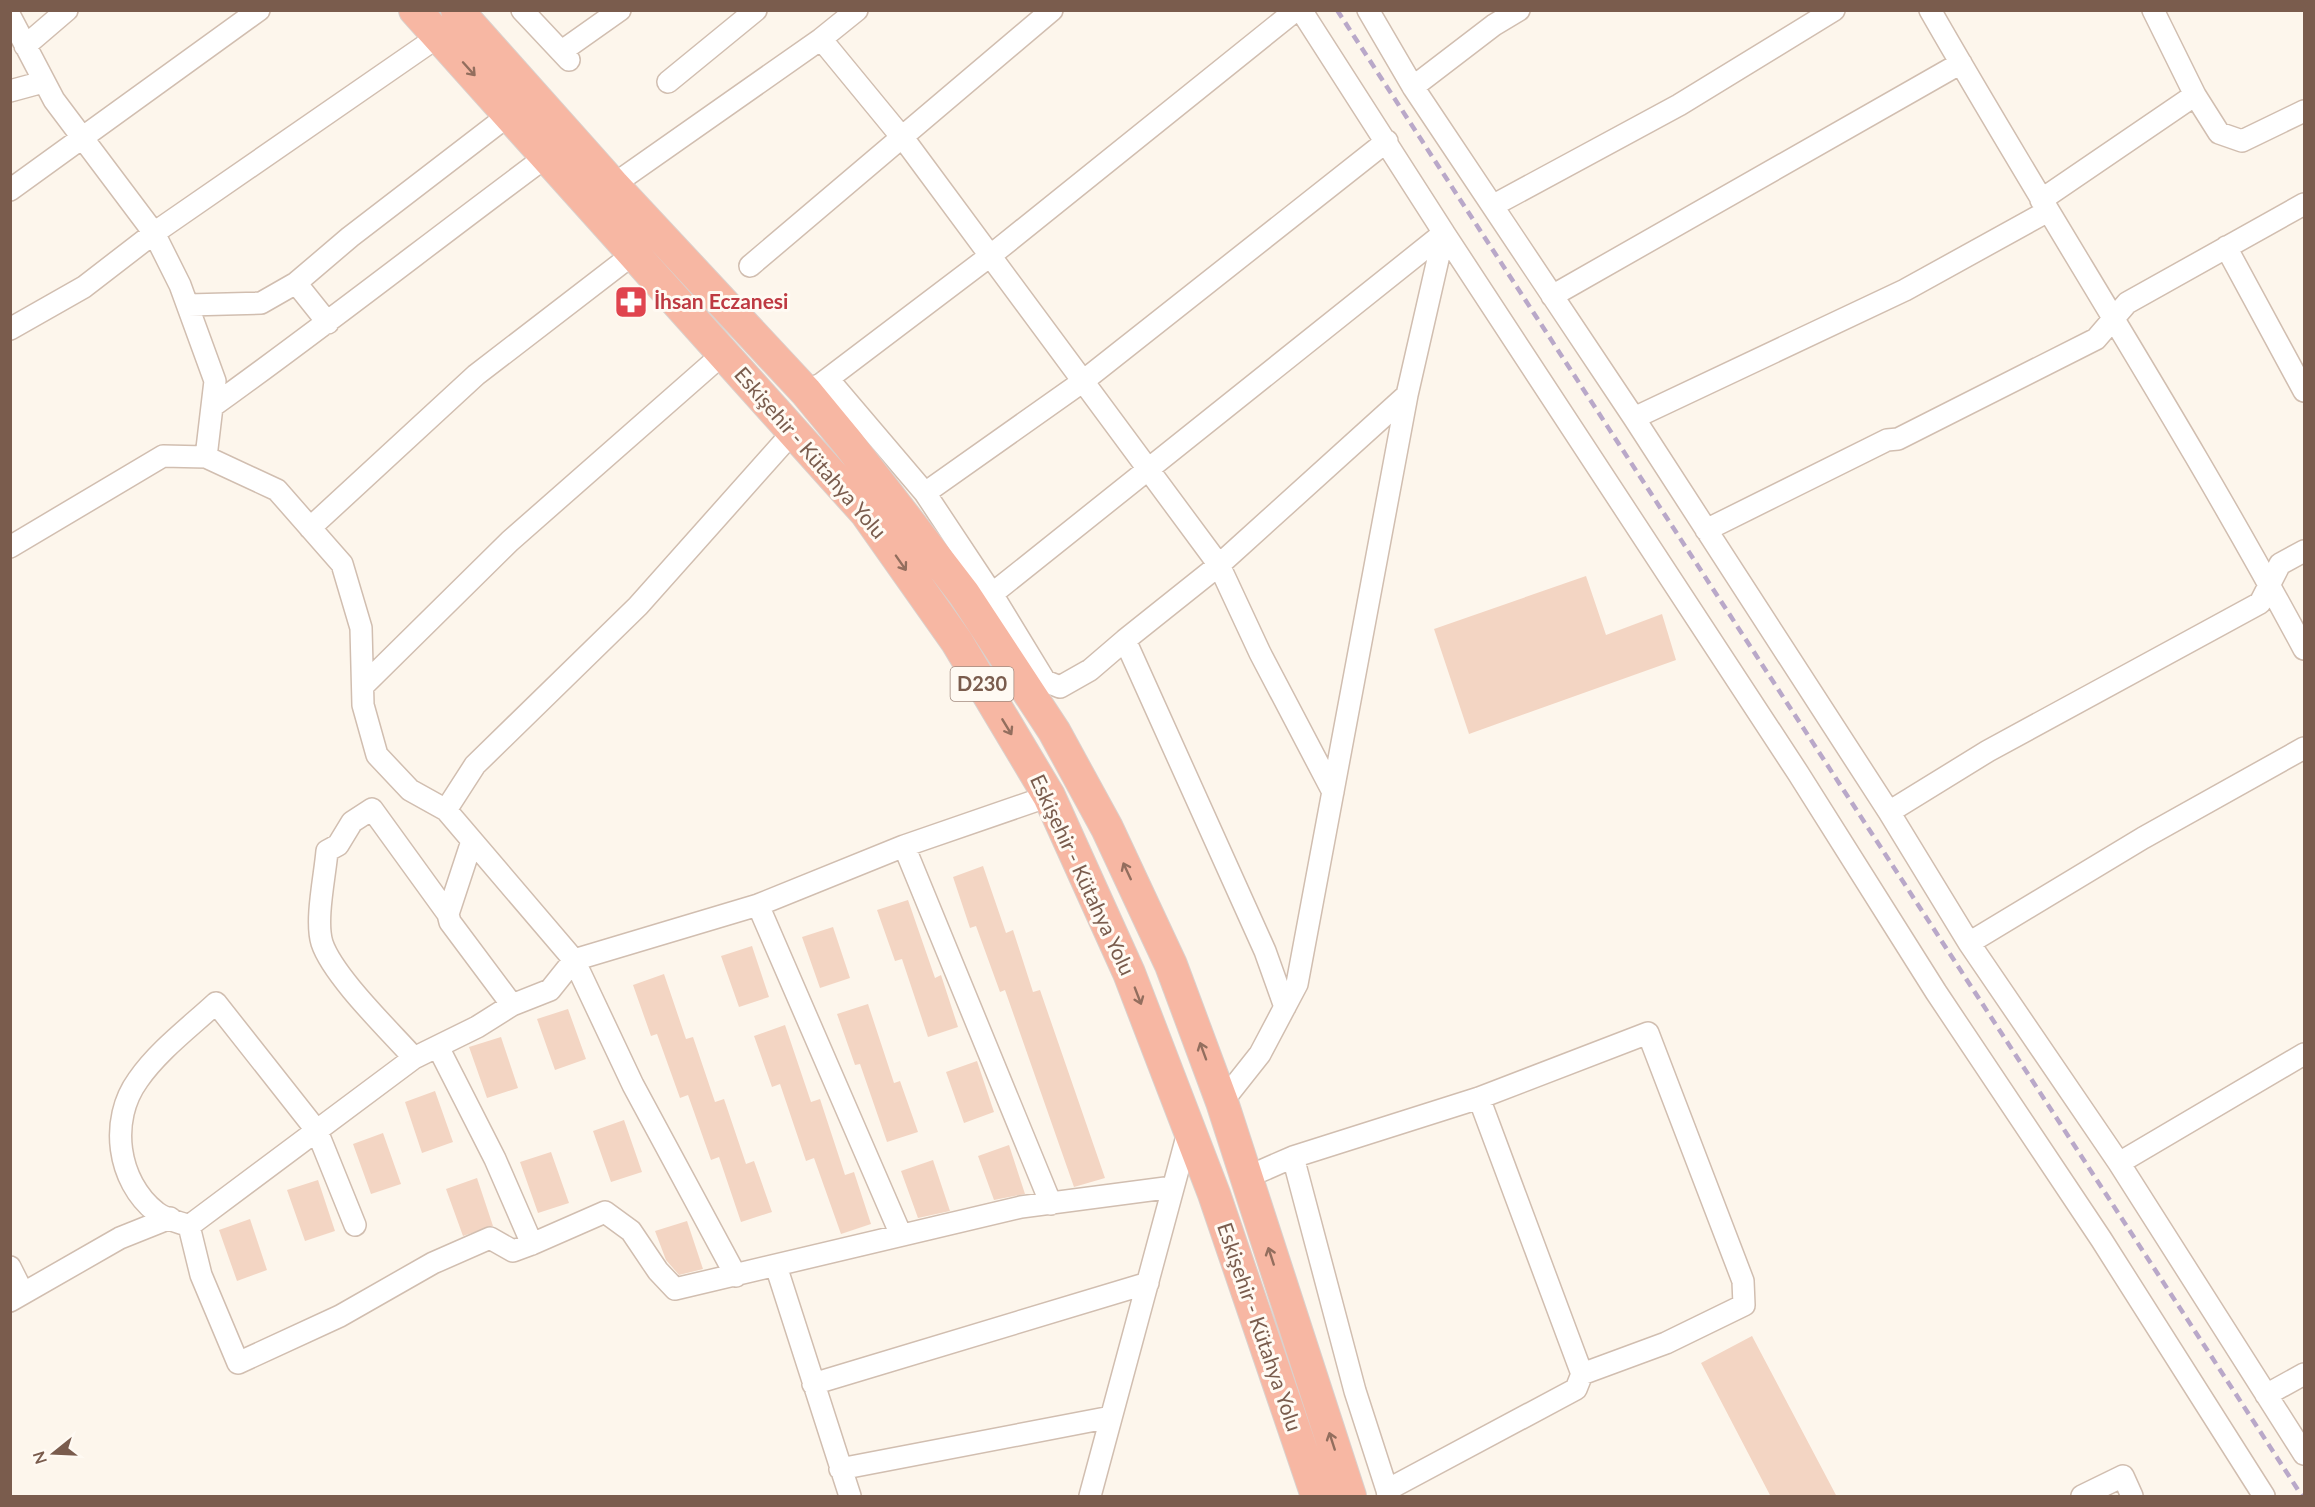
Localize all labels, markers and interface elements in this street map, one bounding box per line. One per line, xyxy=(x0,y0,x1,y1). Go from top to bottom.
one-way arrow xyxy=(462,61,476,76)
pharmacy icon: İhsan Eczanesi xyxy=(613,284,649,320)
place label: İhsan Eczanesi xyxy=(654,288,788,313)
street label: Eskişehir - Kütahya Yolu xyxy=(730,361,892,543)
one-way arrow xyxy=(895,555,907,571)
road number: D230 xyxy=(950,667,1014,701)
one-way arrow xyxy=(1002,718,1014,735)
street label: Eskişehir - Kütahya Yolu xyxy=(1026,770,1141,979)
one-way arrow xyxy=(1121,863,1133,881)
one-way arrow xyxy=(1133,986,1144,1005)
one-way arrow xyxy=(1197,1042,1208,1061)
street label: Eskişehir - Kütahya Yolu xyxy=(1213,1219,1308,1434)
one-way arrow xyxy=(1265,1247,1276,1266)
north arrow xyxy=(24,1423,84,1483)
one-way arrow xyxy=(1325,1432,1336,1451)
text: N xyxy=(28,1449,50,1467)

